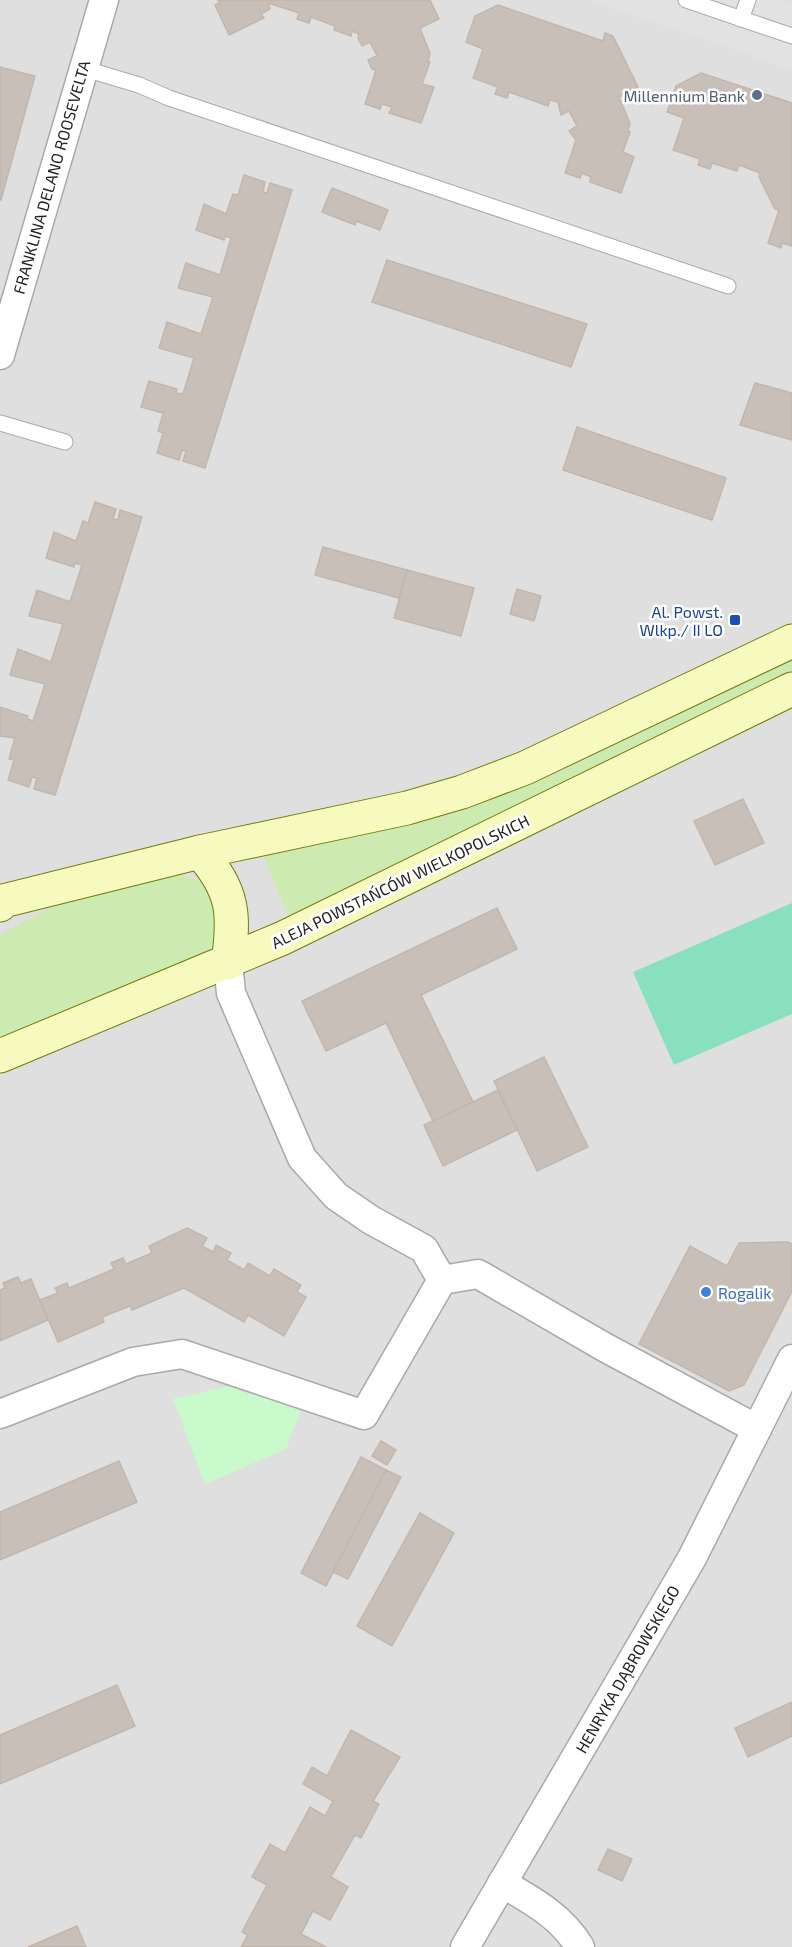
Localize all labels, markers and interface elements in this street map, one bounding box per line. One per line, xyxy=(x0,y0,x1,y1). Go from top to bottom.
street label: FRANKLINA DELANO ROOSEVELTA xyxy=(8,58,94,296)
place label: Millennium Bank xyxy=(623,86,745,105)
marker: Millennium Bank xyxy=(750,88,764,102)
place label: Al. Powst. Wlkp./ II LO xyxy=(640,602,723,639)
marker: Al. Powst. Wlkp./ II LO xyxy=(728,613,742,627)
street label: ALEJA POWSTAŃCÓW WIELKOPOLSKICH xyxy=(268,810,532,952)
place label: Rogalik xyxy=(718,1283,771,1302)
marker: Rogalik xyxy=(699,1285,713,1299)
street label: HENRYKA DĄBROWSKIEGO xyxy=(571,1582,683,1756)

